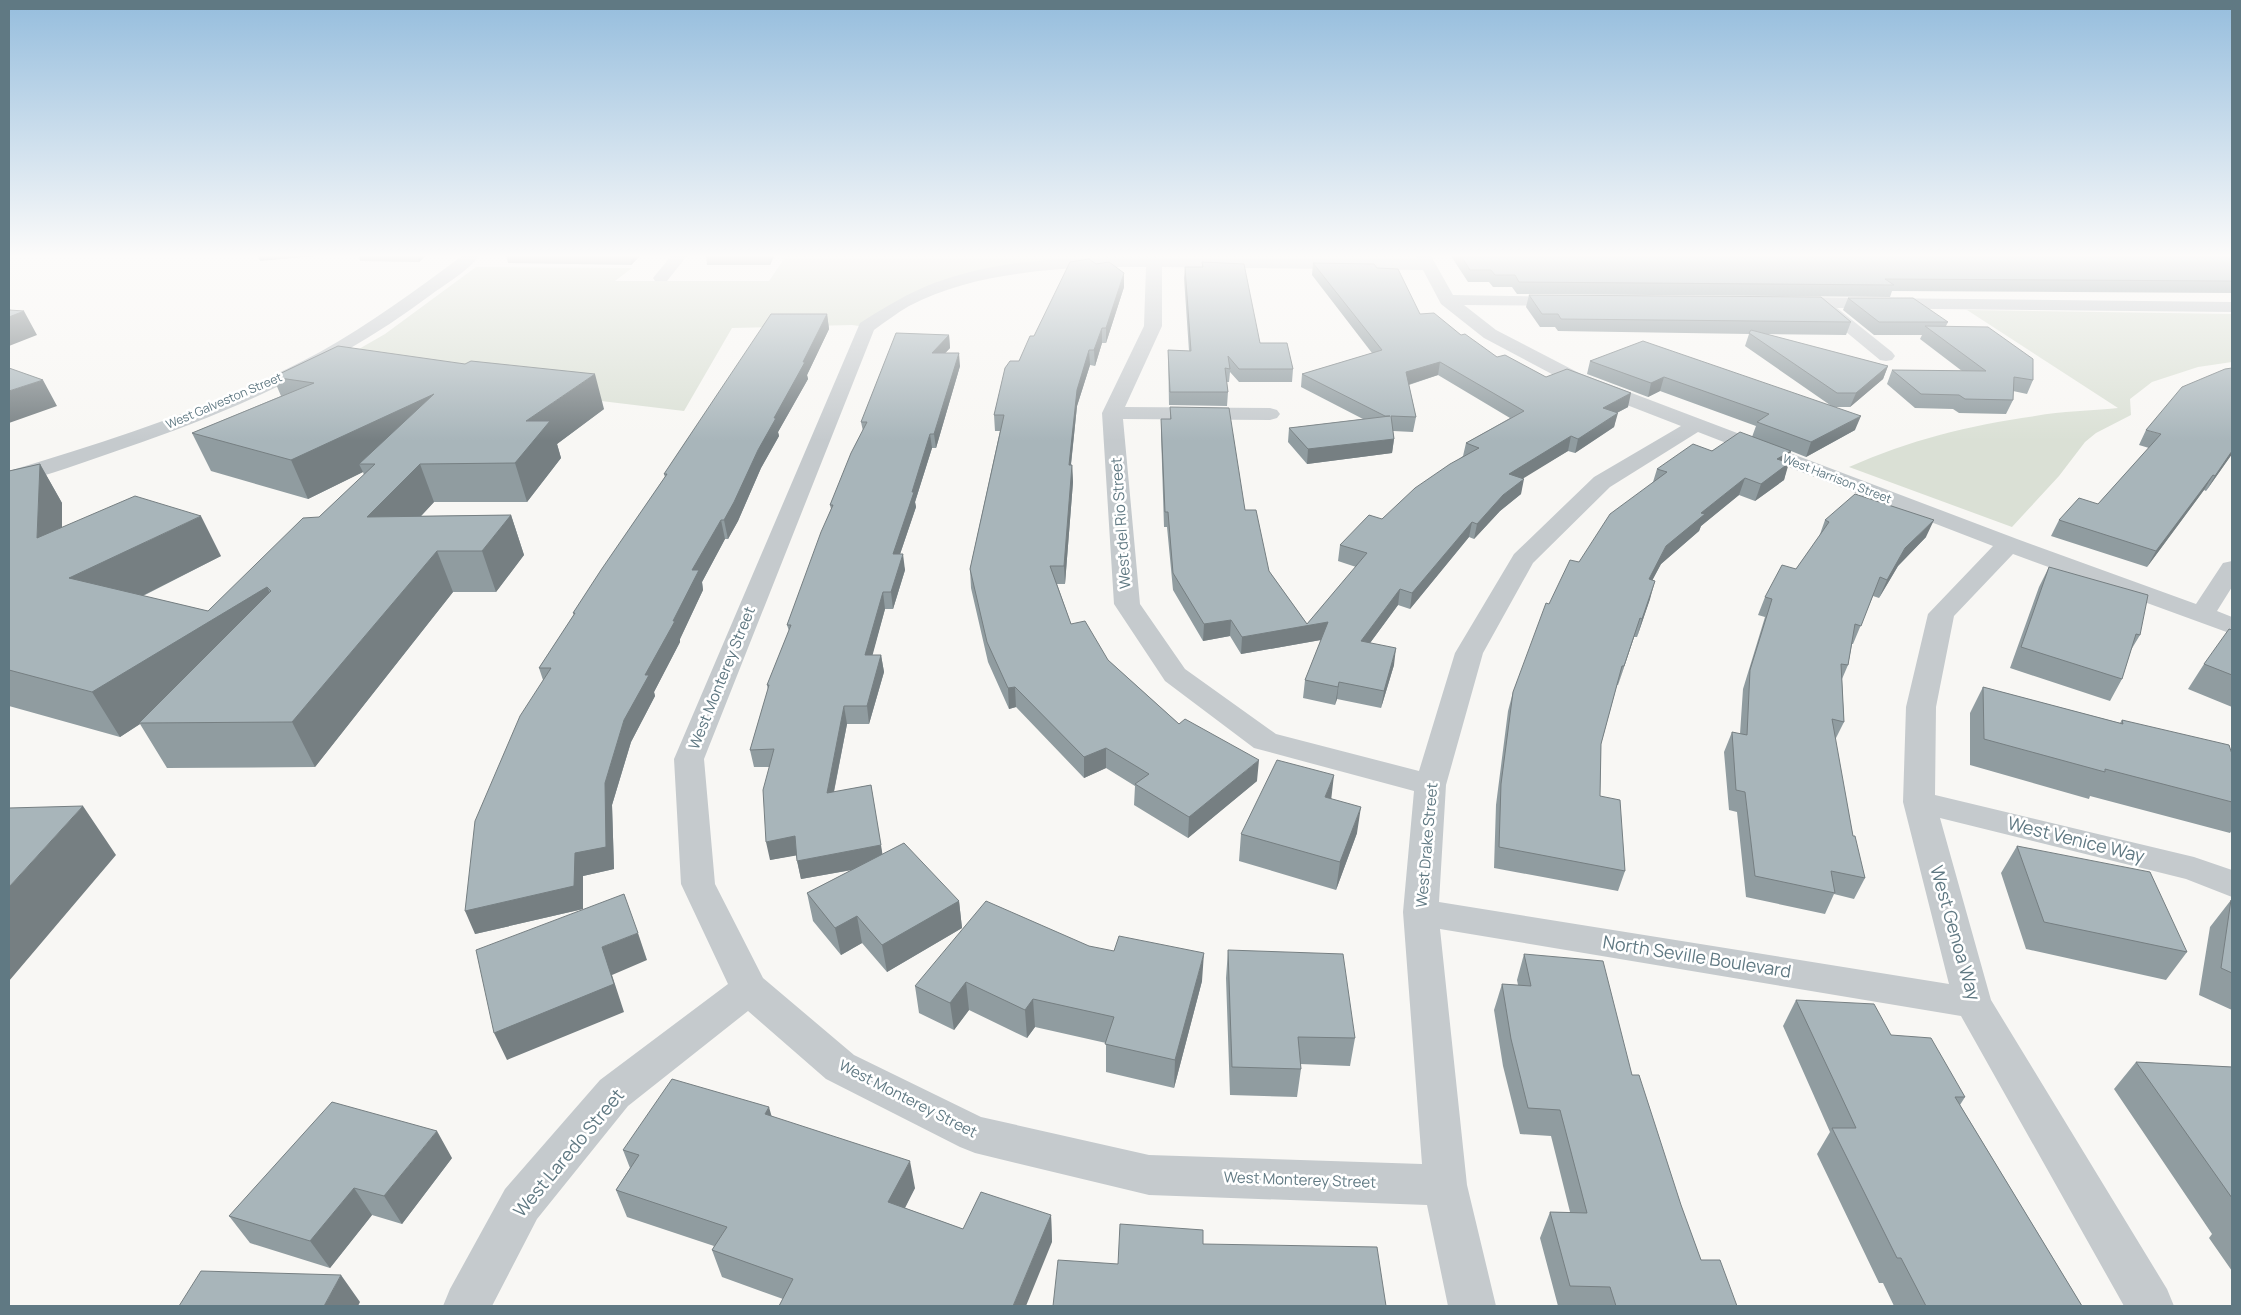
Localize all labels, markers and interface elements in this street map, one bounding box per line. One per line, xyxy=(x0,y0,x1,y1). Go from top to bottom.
street label: West Galveston Street xyxy=(163,368,285,433)
street label: West Harrison Street xyxy=(1780,450,1894,507)
street label: West del Rio Street xyxy=(1105,457,1136,590)
street label: West Monterey Street xyxy=(683,603,760,752)
street label: West Drake Street xyxy=(1411,782,1442,908)
street label: West Venice Way xyxy=(2005,810,2148,868)
street label: West Genoa Way xyxy=(1925,862,1987,1003)
street label: North Seville Boulevard xyxy=(1601,929,1793,983)
street label: West Monterey Street xyxy=(836,1055,981,1143)
street label: West Laredo Street xyxy=(508,1083,629,1221)
street label: West Monterey Street xyxy=(1223,1166,1377,1193)

